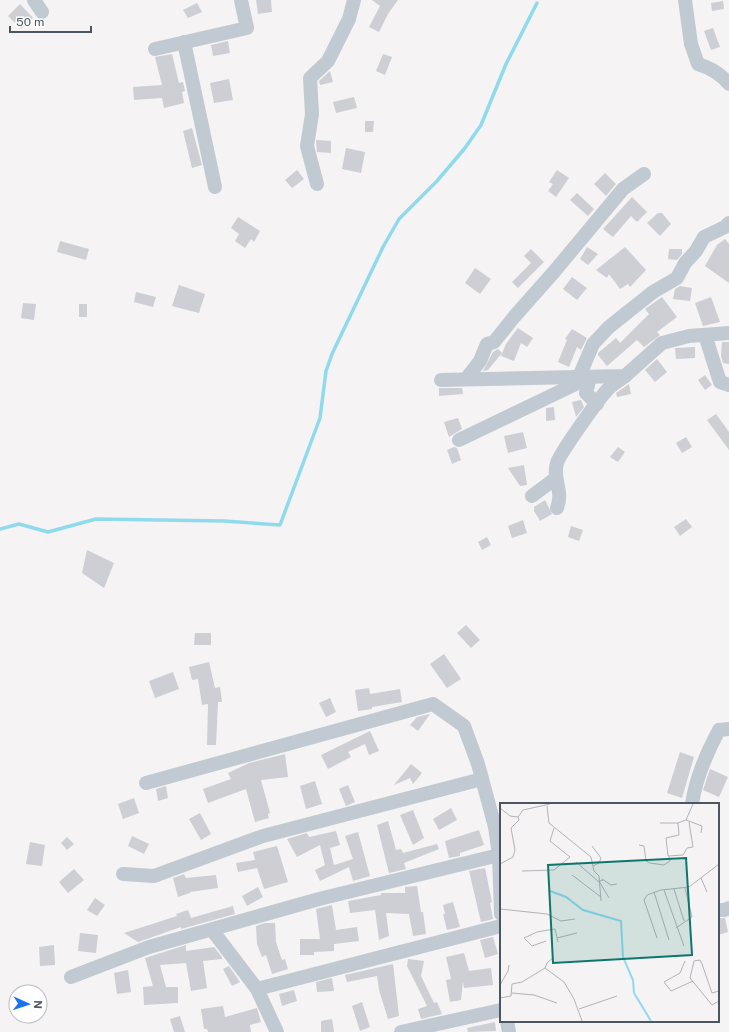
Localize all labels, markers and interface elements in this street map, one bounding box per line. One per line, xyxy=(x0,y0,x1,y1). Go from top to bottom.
scale bar xyxy=(10,8,91,34)
text: 50 m xyxy=(16,15,44,29)
inset map xyxy=(500,803,719,1022)
north arrow xyxy=(8,984,48,1024)
text: N xyxy=(32,1000,44,1009)

